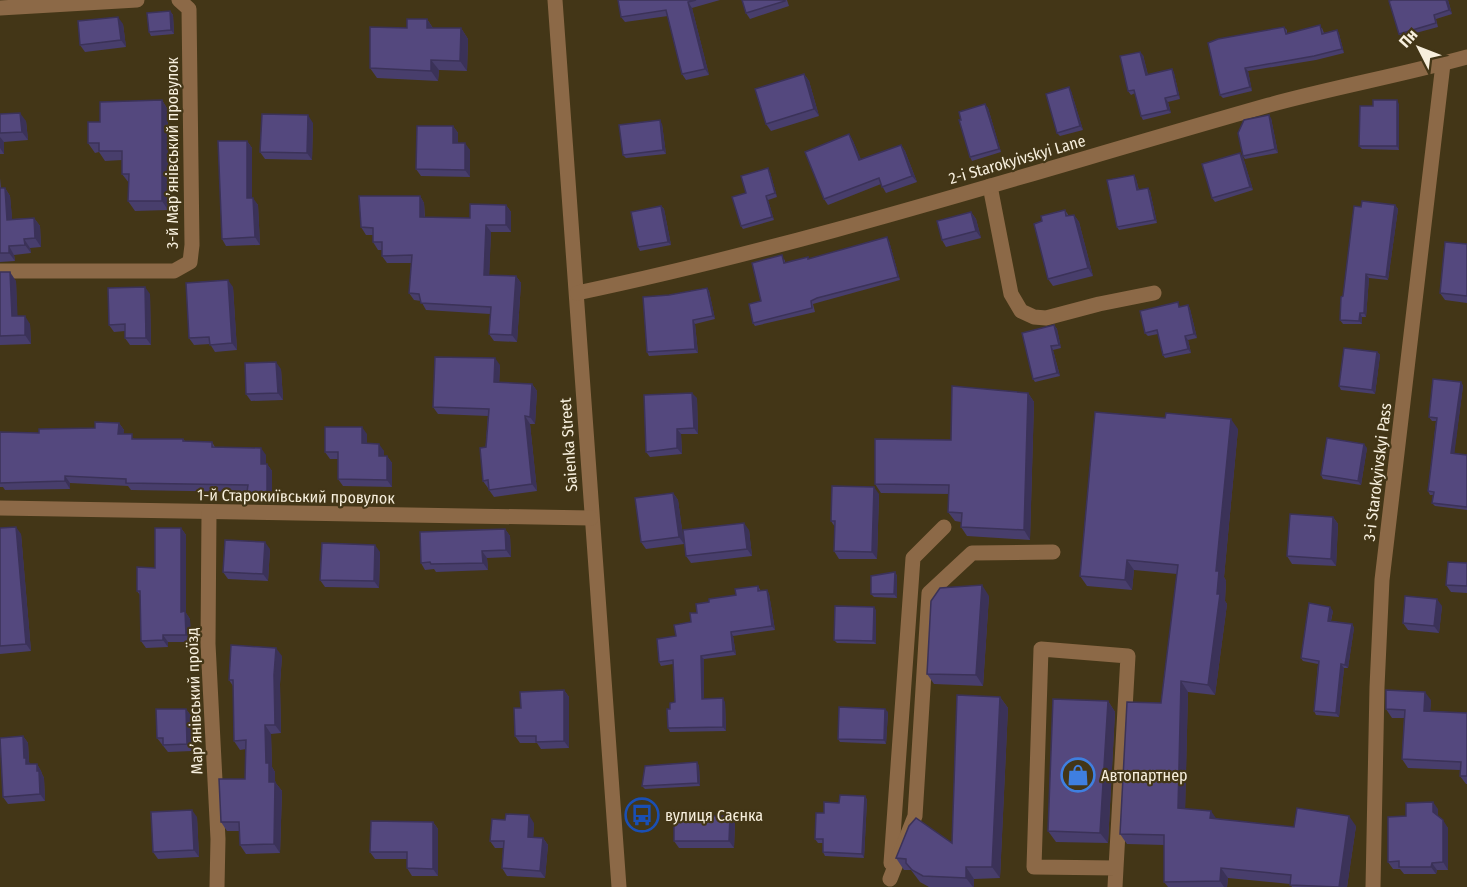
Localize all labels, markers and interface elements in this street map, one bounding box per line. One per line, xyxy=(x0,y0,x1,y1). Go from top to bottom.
north arrow xyxy=(1389,18,1449,78)
text: Пн xyxy=(1395,25,1421,51)
street label: 3-й Марʼянівський провулок xyxy=(163,56,182,249)
street label: 2-i Starokyivskyi Lane xyxy=(947,131,1088,188)
street label: Saienka Street xyxy=(556,397,581,493)
street label: 3-i Starokyivskyi Pass xyxy=(1360,402,1395,542)
street label: 1-й Старокиївський провулок xyxy=(197,485,395,508)
street label: Марʼянівський проїзд xyxy=(182,627,207,775)
shop icon: Автопартнер xyxy=(1060,757,1096,793)
place label: Автопартнер xyxy=(1101,766,1188,785)
bus stop icon: вулиця Саєнка xyxy=(624,797,660,833)
place label: вулиця Саєнка xyxy=(665,806,763,825)

